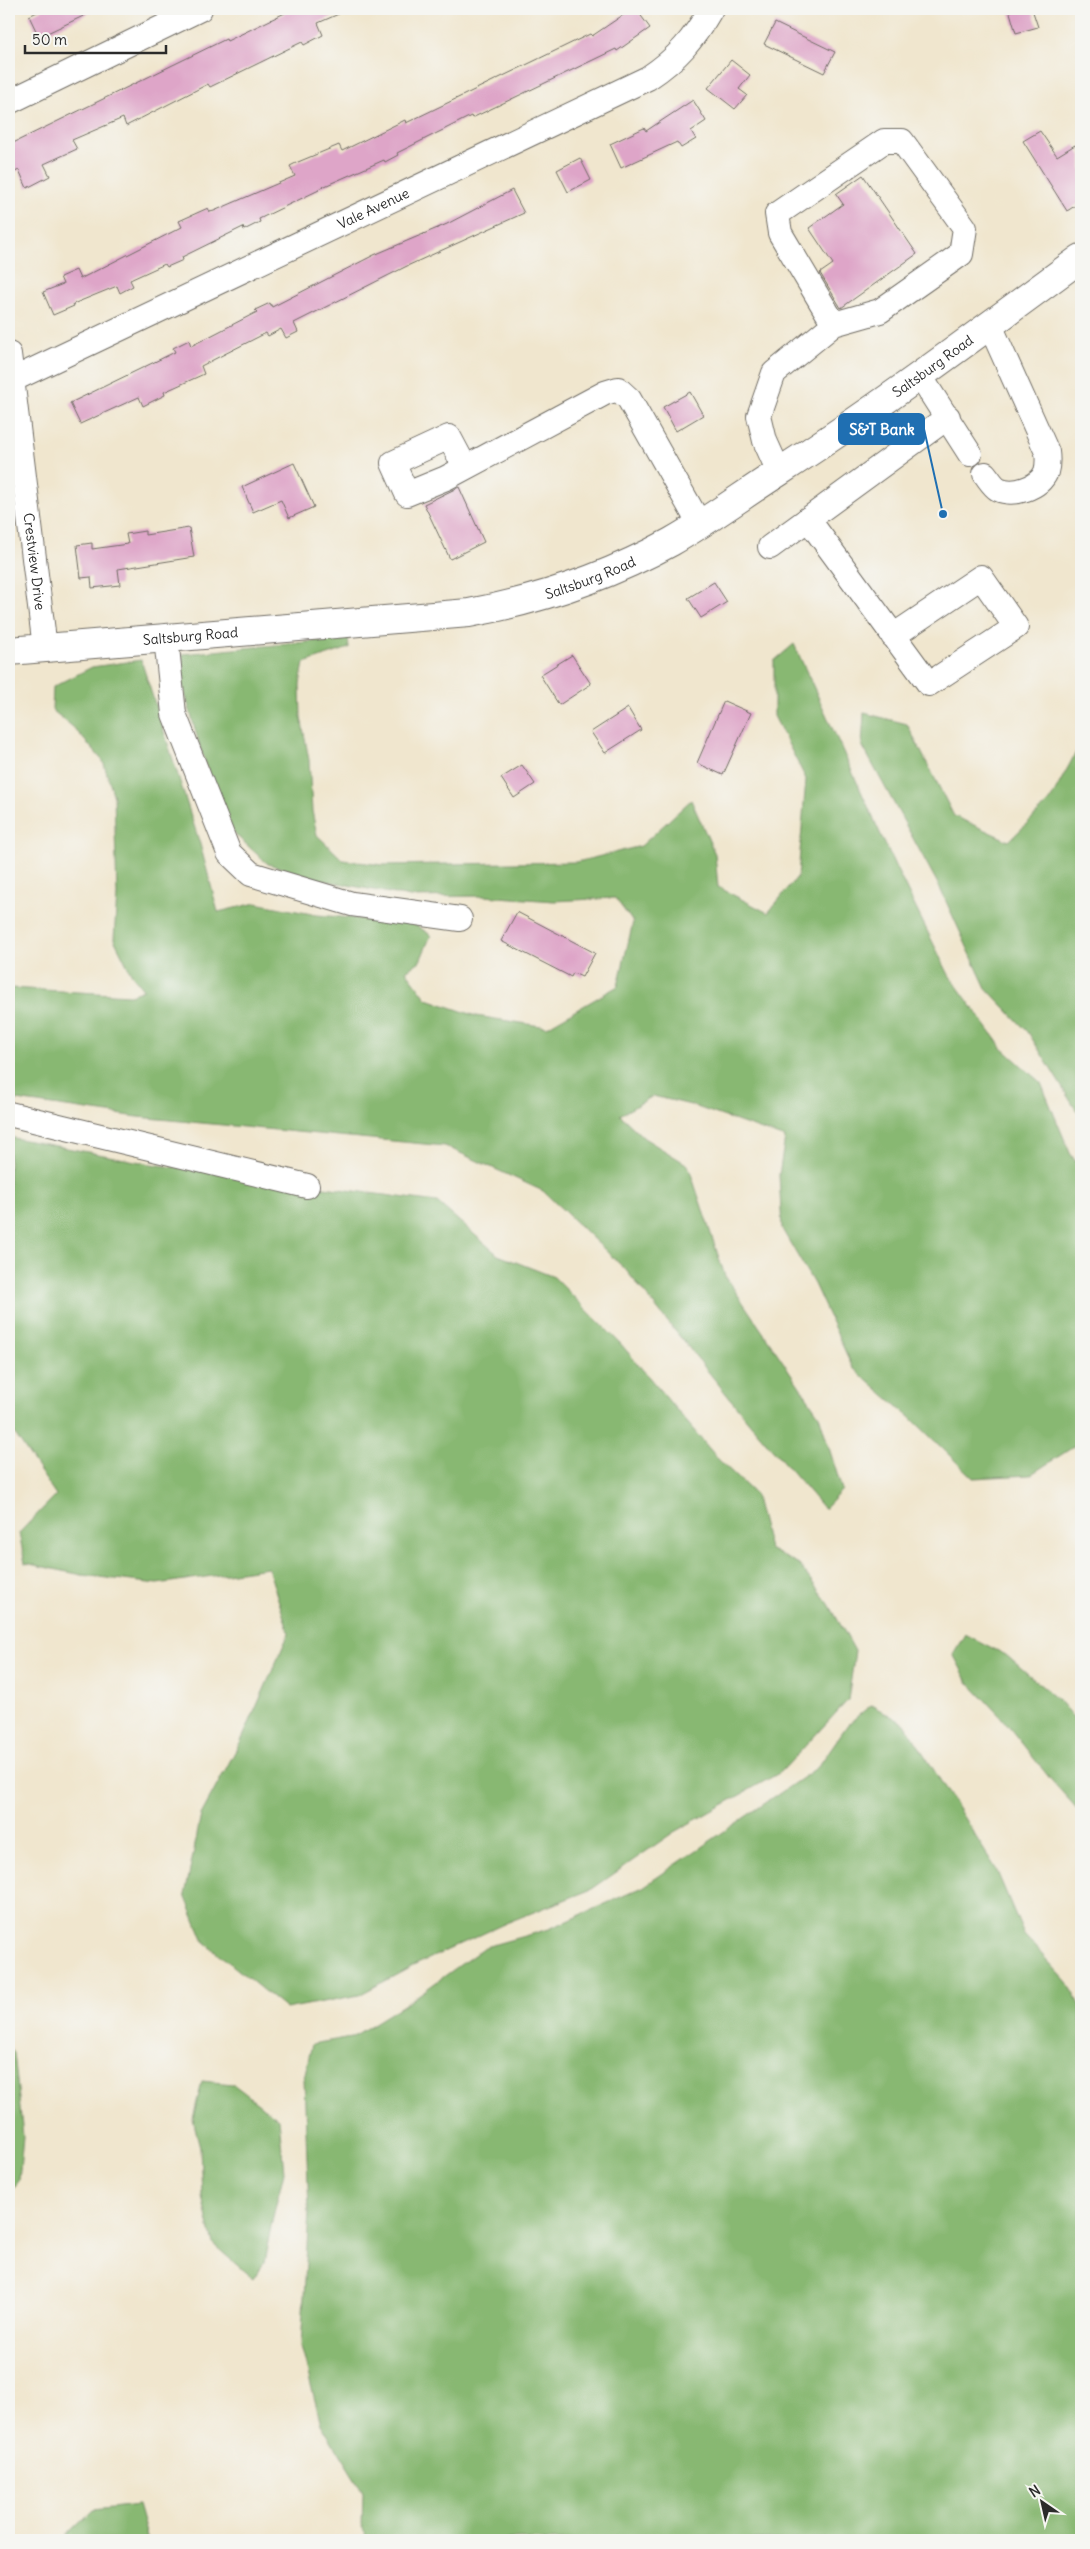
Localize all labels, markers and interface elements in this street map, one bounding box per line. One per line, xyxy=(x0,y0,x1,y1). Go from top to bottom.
scale bar xyxy=(25,22,166,54)
text: 50 m xyxy=(32,30,67,49)
street label: Vale Avenue xyxy=(335,184,412,233)
street label: Saltsburg Road xyxy=(889,331,977,401)
callout: S&T Bank xyxy=(839,414,924,444)
text: S&T Bank xyxy=(849,420,915,439)
street label: Crestview Drive xyxy=(20,512,49,611)
street label: Saltsburg Road xyxy=(543,552,638,603)
street label: Saltsburg Road xyxy=(142,623,239,649)
north arrow xyxy=(1018,2476,1068,2526)
text: N xyxy=(1026,2481,1044,2501)

